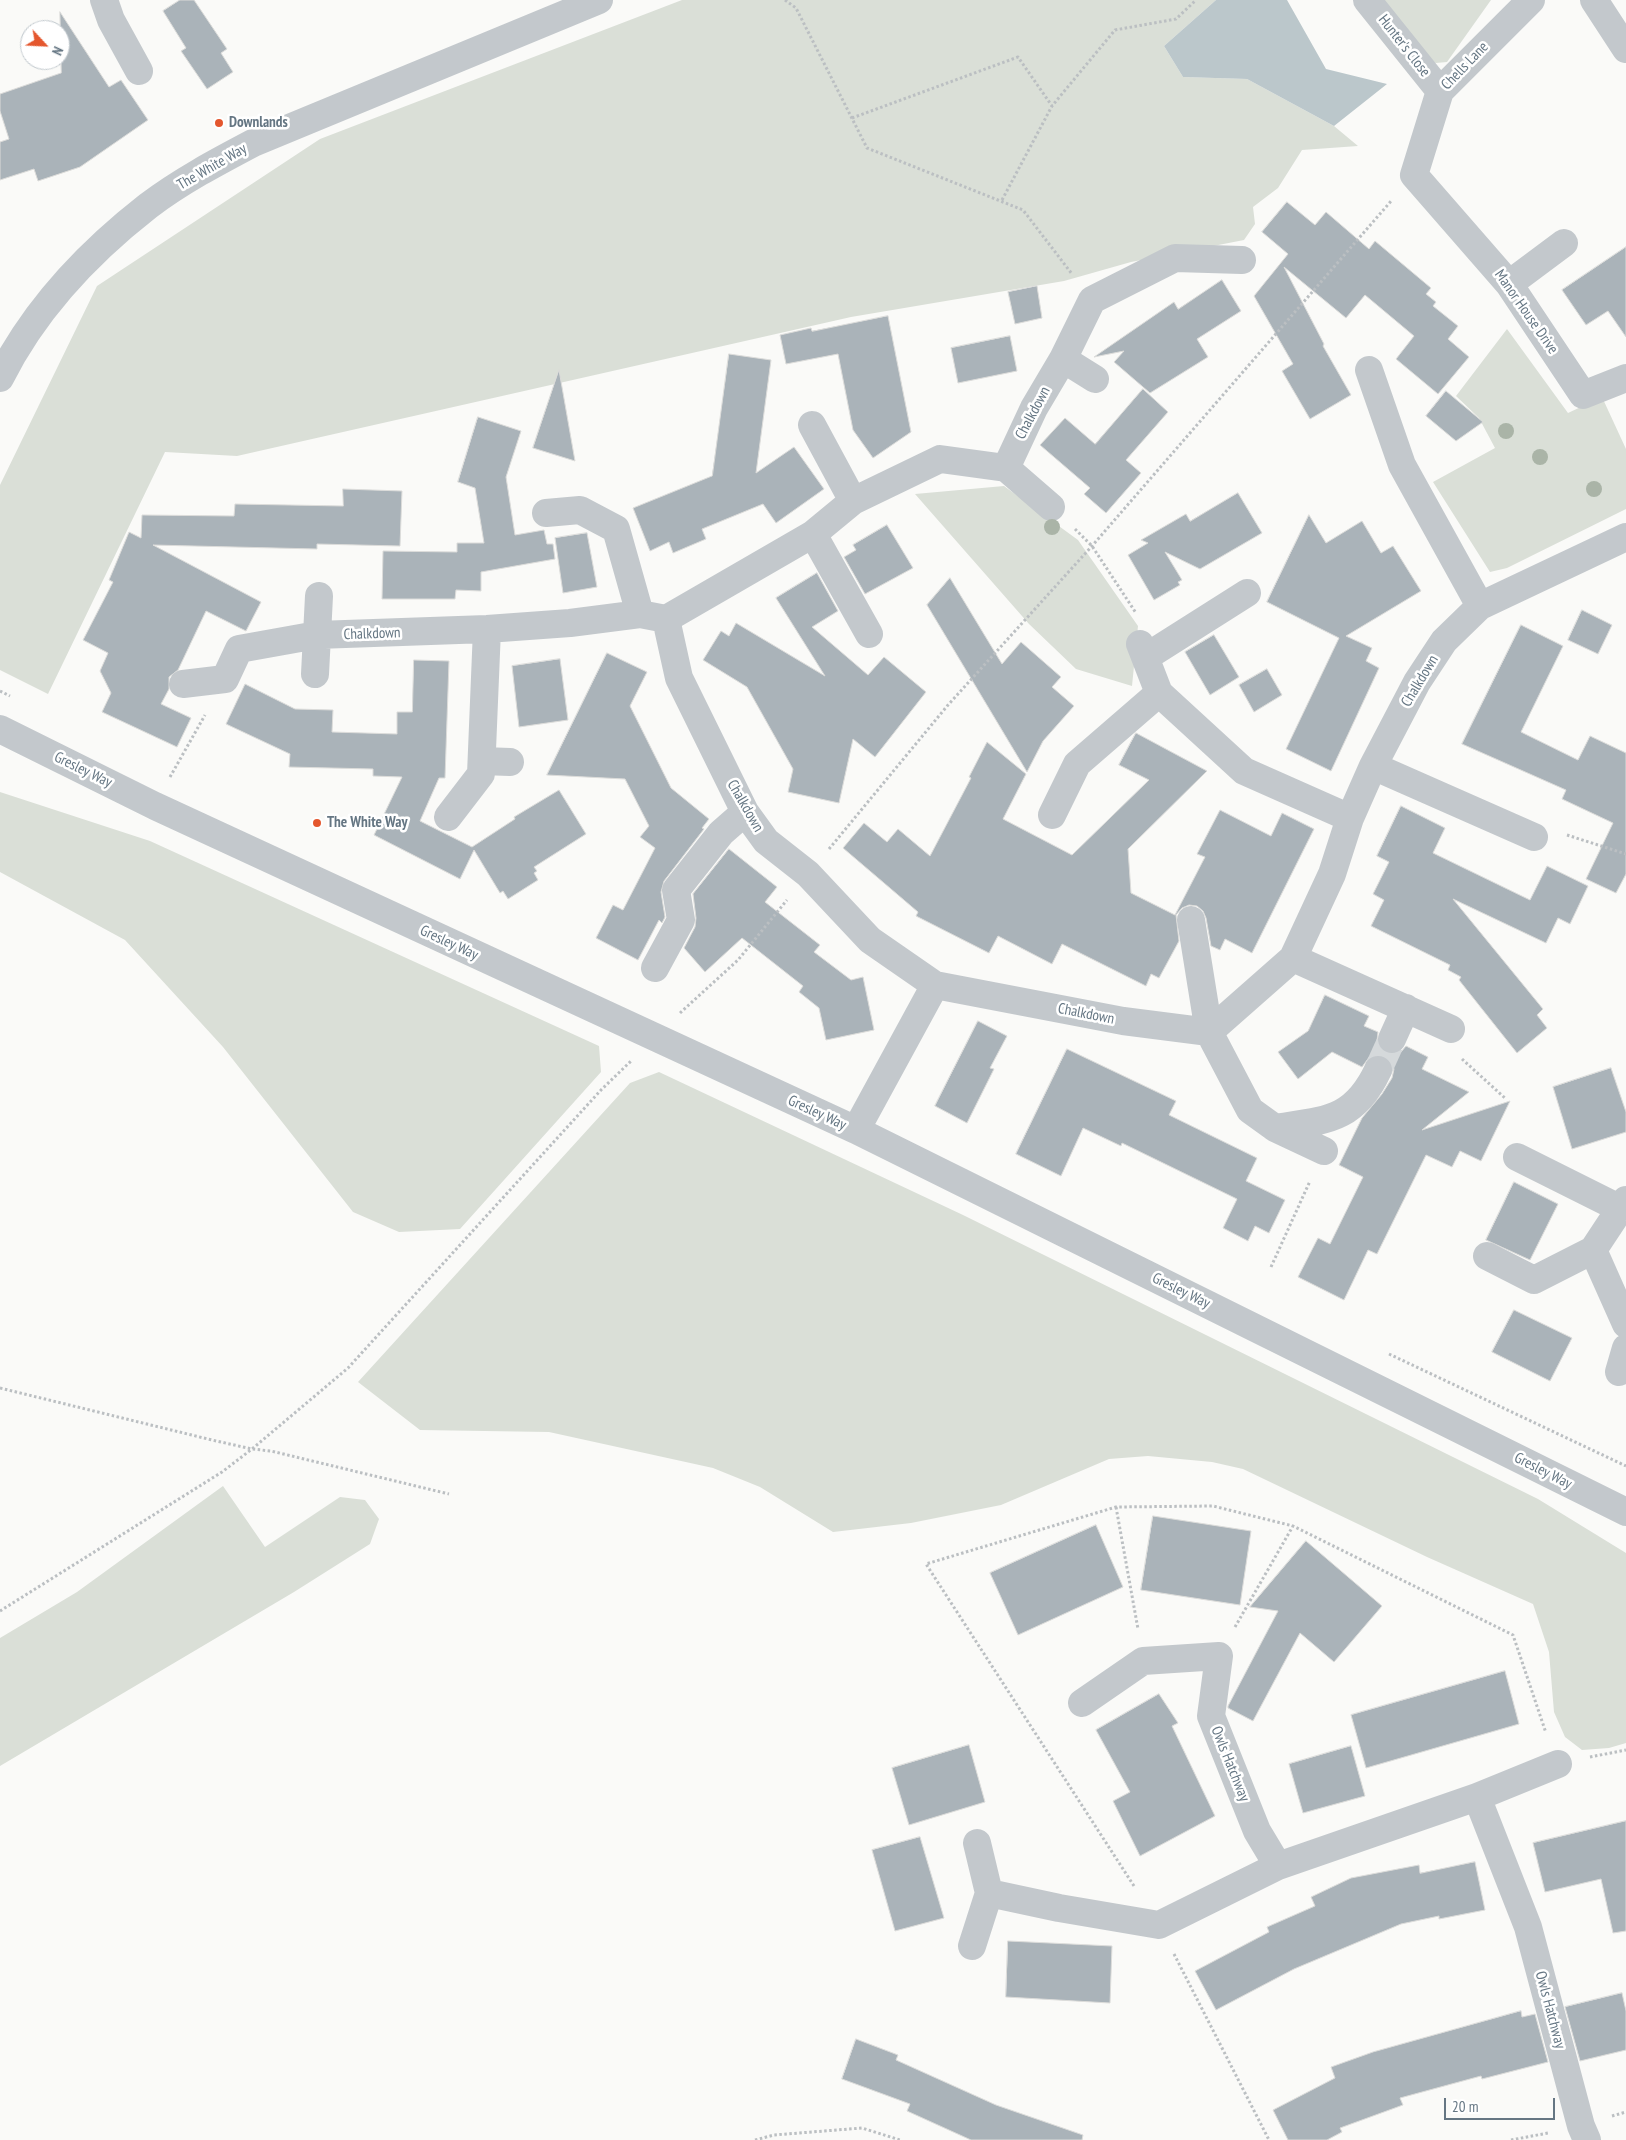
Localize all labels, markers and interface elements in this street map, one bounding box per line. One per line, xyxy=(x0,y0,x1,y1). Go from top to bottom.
street label: Hunter's Close xyxy=(1374,11,1434,81)
north arrow xyxy=(20,20,70,70)
street label: Chells Lane xyxy=(1438,38,1492,94)
text: N xyxy=(48,44,67,58)
place label: Downlands xyxy=(229,114,288,132)
marker: Downlands xyxy=(213,117,225,129)
street label: The White Way xyxy=(174,140,250,194)
street label: Manor House Drive xyxy=(1490,266,1562,358)
street label: Chalkdown xyxy=(1012,384,1054,442)
street label: Chalkdown xyxy=(343,624,401,644)
street label: Chalkdown xyxy=(1398,652,1442,710)
street label: Gresley Way xyxy=(51,748,115,792)
street label: Chalkdown xyxy=(723,777,767,835)
place label: The White Way xyxy=(327,814,407,832)
marker: The White Way xyxy=(311,817,323,829)
street label: Gresley Way xyxy=(417,922,481,964)
street label: Chalkdown xyxy=(1056,1000,1116,1028)
street label: Gresley Way xyxy=(785,1092,849,1134)
street label: Gresley Way xyxy=(1149,1269,1213,1313)
street label: Gresley Way xyxy=(1511,1449,1575,1493)
street label: Owls Hatchway xyxy=(1207,1724,1253,1804)
street label: Owls Hatchway xyxy=(1531,1969,1569,2051)
scale bar xyxy=(1446,2088,1557,2120)
text: 20 m xyxy=(1452,2097,1478,2116)

